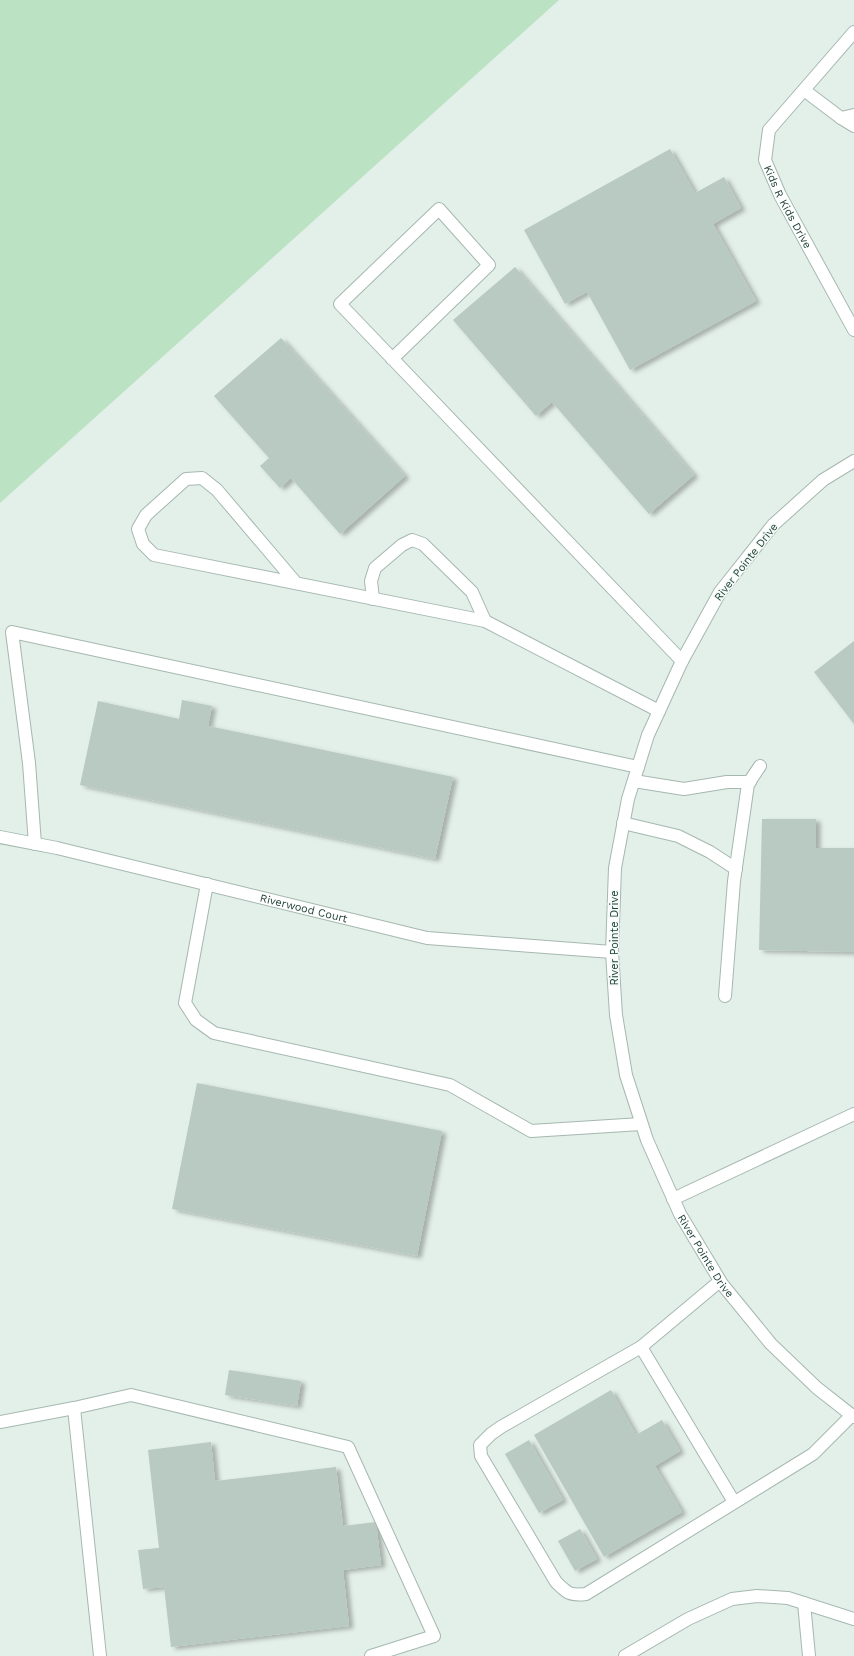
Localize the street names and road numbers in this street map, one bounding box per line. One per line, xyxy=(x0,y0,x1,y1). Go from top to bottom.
street label: Kids R Kids Drive xyxy=(761,163,814,251)
street label: River Pointe Drive xyxy=(712,520,780,604)
street label: River Pointe Drive xyxy=(608,890,621,986)
street label: Riverwood Court xyxy=(259,891,349,925)
street label: River Pointe Drive xyxy=(675,1212,737,1300)

